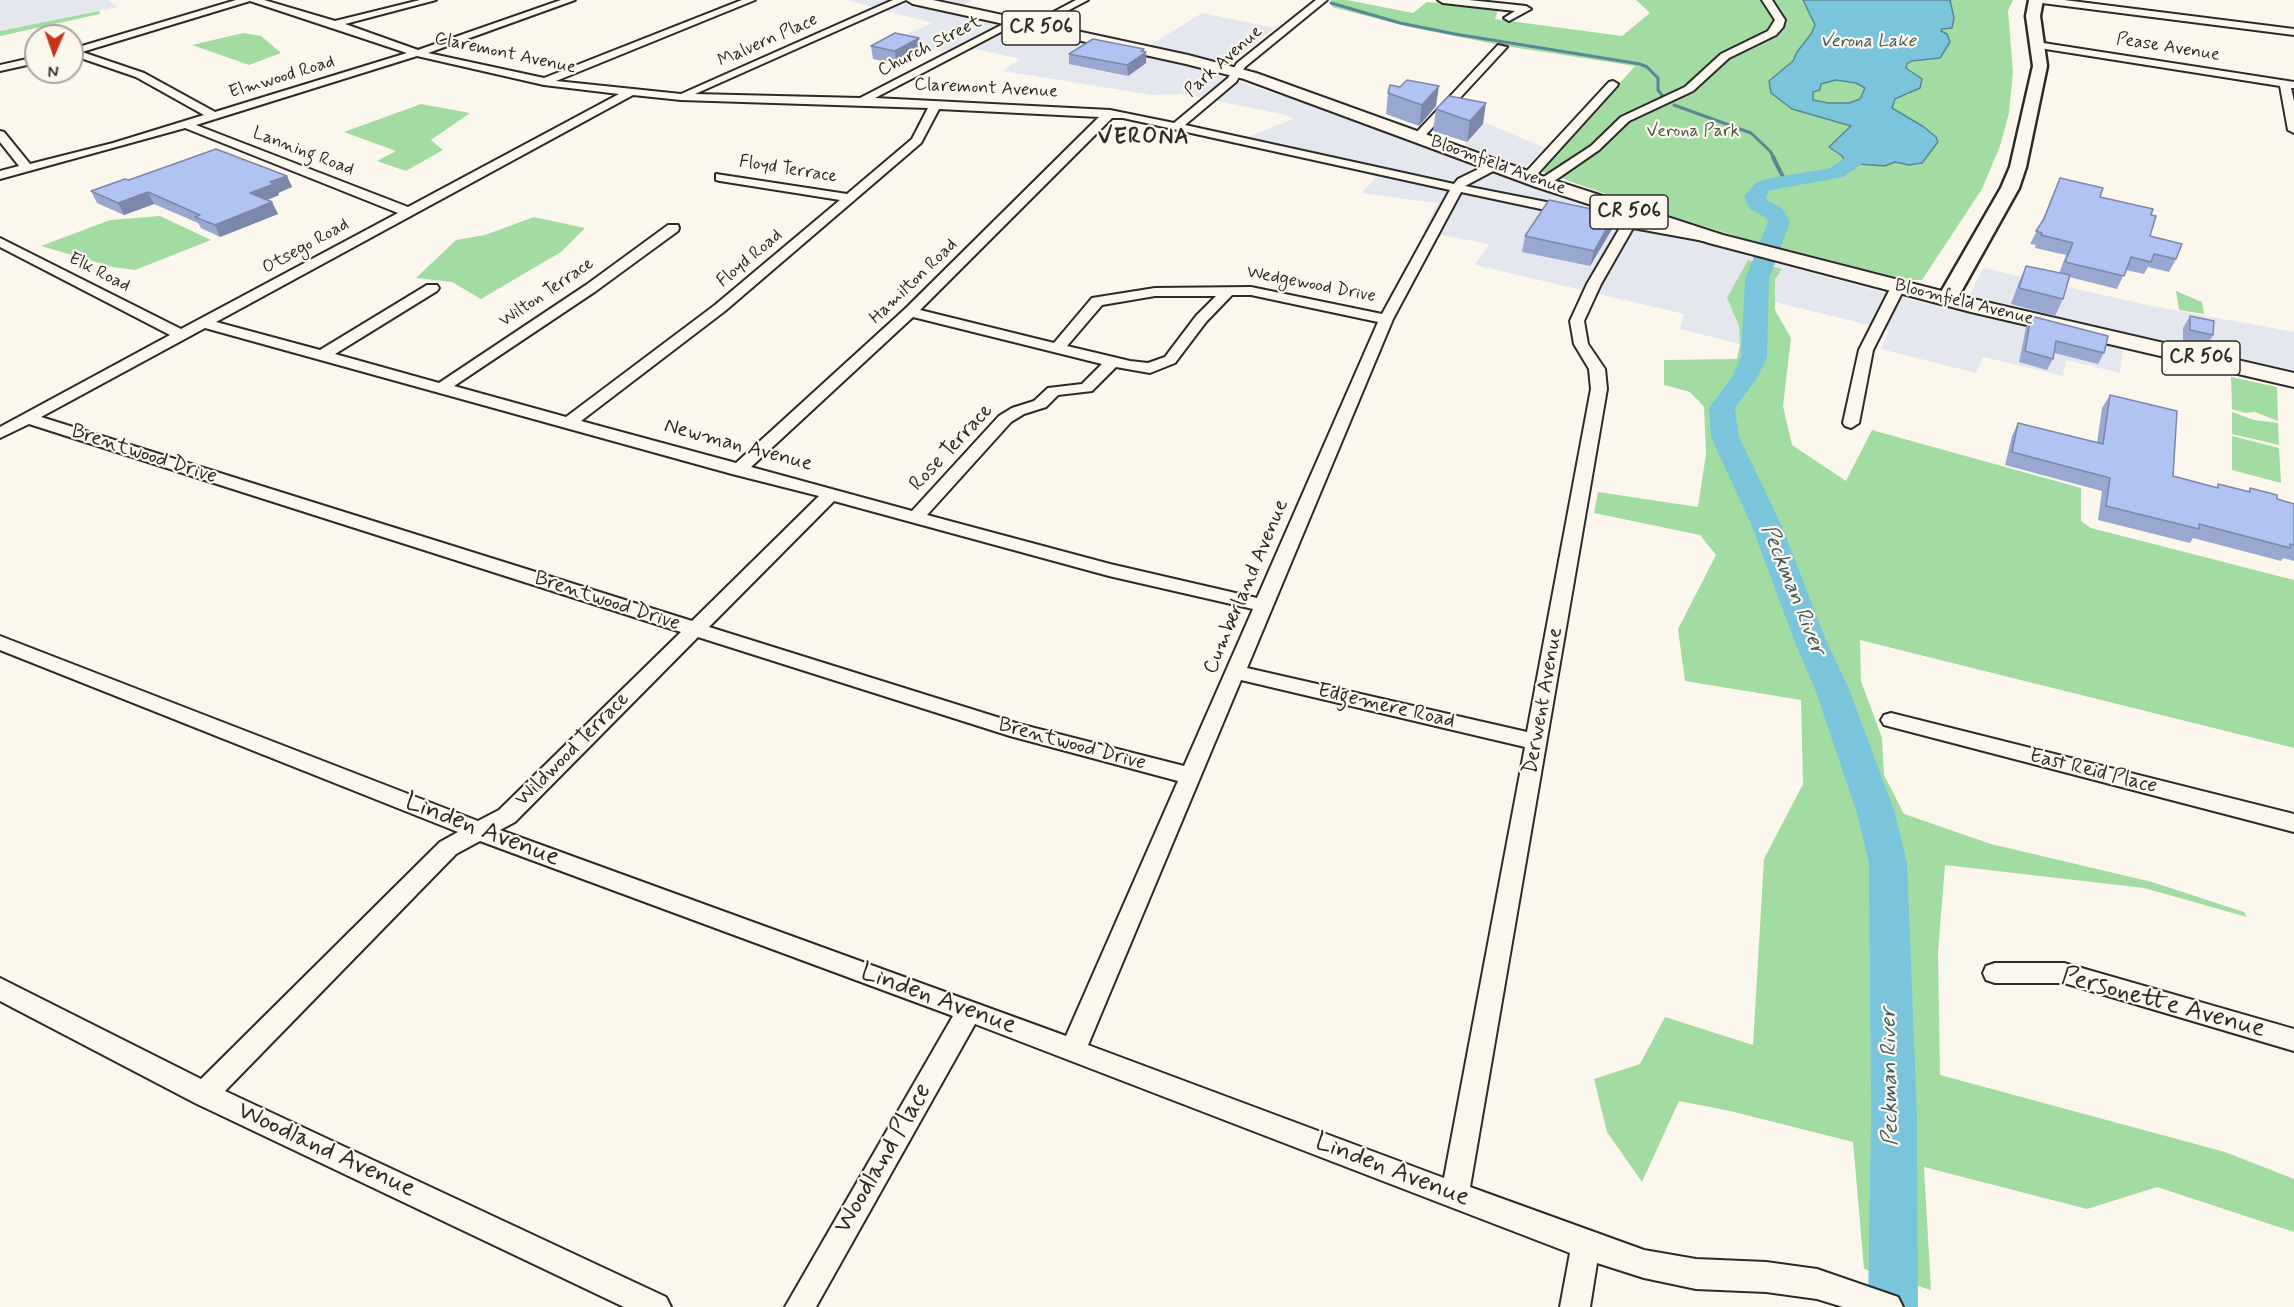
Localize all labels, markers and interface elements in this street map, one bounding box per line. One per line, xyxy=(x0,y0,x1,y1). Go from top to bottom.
street label: Malvern Place xyxy=(715,9,821,73)
road number: CR 506 xyxy=(1002,11,1080,45)
street label: Church Street xyxy=(875,12,985,82)
street label: Park Avenue xyxy=(1181,22,1267,102)
north arrow xyxy=(24,24,84,84)
street label: Claremont Avenue xyxy=(432,28,578,80)
street label: Pease Avenue xyxy=(2115,29,2221,67)
water label: Verona Lake xyxy=(1820,31,1916,53)
street label: Elmwood Road xyxy=(227,52,337,104)
text: N xyxy=(48,60,59,81)
street label: Claremont Avenue xyxy=(914,74,1058,104)
park label: Verona Park xyxy=(1647,121,1739,143)
street label: Lanning Road xyxy=(249,123,357,181)
district label: VERONA xyxy=(1099,125,1189,151)
street label: Bloomfield Avenue xyxy=(1427,132,1569,200)
street label: Floyd Terrace xyxy=(737,152,839,188)
road number: CR 506 xyxy=(1590,195,1668,229)
street label: Otsego Road xyxy=(259,214,353,280)
street label: Floyd Road xyxy=(713,225,787,293)
street label: Hamilton Road xyxy=(866,235,962,329)
street label: Elk Road xyxy=(65,248,133,298)
street label: Wilton Terrace xyxy=(496,253,598,333)
street label: Wedgewood Drive xyxy=(1245,262,1377,308)
street label: Bloomfield Avenue xyxy=(1892,275,2036,331)
road number: CR 506 xyxy=(2162,341,2240,375)
street label: Rose Terrace xyxy=(905,399,999,497)
street label: Newman Avenue xyxy=(661,414,815,478)
street label: Brentwood Drive xyxy=(68,420,220,490)
street label: Cumberland Avenue xyxy=(1199,496,1295,678)
water label: Peckman River xyxy=(1754,521,1830,659)
street label: Brentwood Drive xyxy=(531,567,683,637)
street label: Derwent Avenue xyxy=(1519,626,1569,776)
street label: Edgemere Road xyxy=(1315,679,1457,735)
street label: Wildwood Terrace xyxy=(510,687,636,813)
street label: Brentwood Drive xyxy=(995,713,1149,777)
street label: East Reid Place xyxy=(2026,744,2160,800)
street label: Linden Avenue xyxy=(400,787,564,875)
street label: Linden Avenue xyxy=(856,957,1020,1043)
street label: Personette Avenue xyxy=(2058,962,2268,1046)
water label: Peckman River xyxy=(1877,1008,1905,1146)
street label: Woodland Place xyxy=(828,1078,940,1240)
street label: Woodland Avenue xyxy=(232,1096,420,1206)
street label: Linden Avenue xyxy=(1310,1127,1474,1215)

